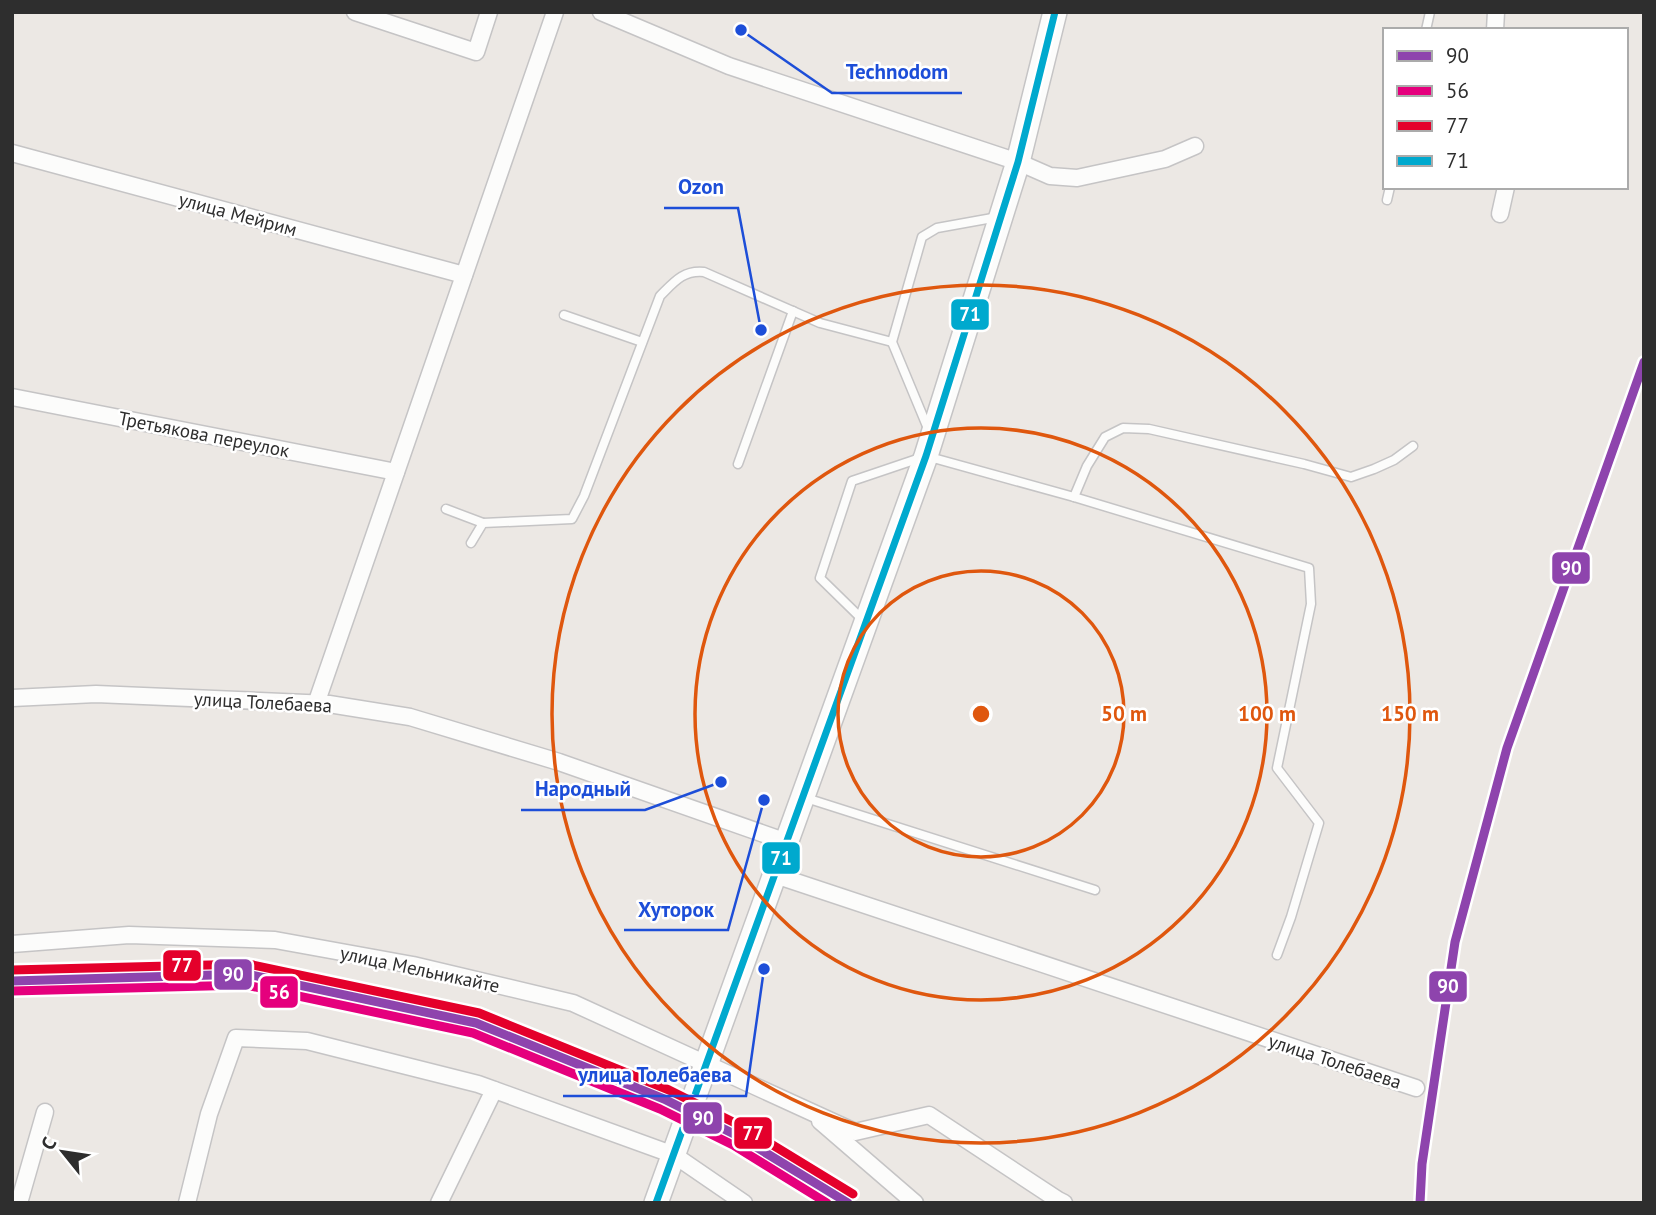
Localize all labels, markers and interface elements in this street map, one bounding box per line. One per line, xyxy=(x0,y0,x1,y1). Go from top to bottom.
legend xyxy=(1383,28,1628,189)
text: 90 xyxy=(1446,42,1469,69)
callout: Technodom xyxy=(832,51,962,93)
text: Technodom xyxy=(846,58,948,85)
text: 56 xyxy=(1446,77,1469,104)
text: 77 xyxy=(1446,112,1469,139)
text: 71 xyxy=(1446,147,1469,174)
callout: Ozon xyxy=(664,166,738,208)
text: Ozon xyxy=(678,173,724,200)
street label: улица Мейрим xyxy=(176,187,300,241)
line badge: 71 xyxy=(950,298,990,331)
text: 71 xyxy=(959,302,981,326)
street label: Третьякова переулок xyxy=(116,406,292,462)
line badge: 90 xyxy=(1551,551,1591,585)
text: 90 xyxy=(1560,556,1582,580)
street label: улица Толебаева xyxy=(193,686,333,718)
text: 50 m xyxy=(1101,700,1147,727)
text: 100 m xyxy=(1238,700,1296,727)
text: 150 m xyxy=(1381,700,1439,727)
centre of rings xyxy=(969,702,993,726)
callout: Народный xyxy=(521,768,645,810)
text: Народный xyxy=(535,775,631,802)
line badge: 71 xyxy=(761,841,801,875)
text: 71 xyxy=(770,846,792,870)
callout: Хуторок xyxy=(624,888,728,930)
text: Хуторок xyxy=(638,896,715,923)
street label: улица Мельникайте xyxy=(338,940,502,998)
line badge: 77 xyxy=(162,949,202,982)
text: 77 xyxy=(171,953,193,977)
line badge: 90 xyxy=(213,958,253,991)
text: 90 xyxy=(222,962,244,986)
line badge: 90 xyxy=(1428,970,1468,1003)
text: 90 xyxy=(1437,974,1459,998)
line badge: 56 xyxy=(259,975,299,1009)
text: 56 xyxy=(268,980,290,1004)
street label: улица Толебаева xyxy=(1265,1028,1405,1094)
callout: улица Толебаева xyxy=(563,1054,746,1096)
text: улица Толебаева xyxy=(577,1061,732,1088)
line badge: 90 xyxy=(682,1101,723,1135)
text: 90 xyxy=(692,1106,714,1130)
line badge: 77 xyxy=(733,1116,773,1150)
north arrow xyxy=(28,1117,98,1187)
text: 77 xyxy=(742,1121,764,1145)
text: С xyxy=(35,1133,62,1154)

